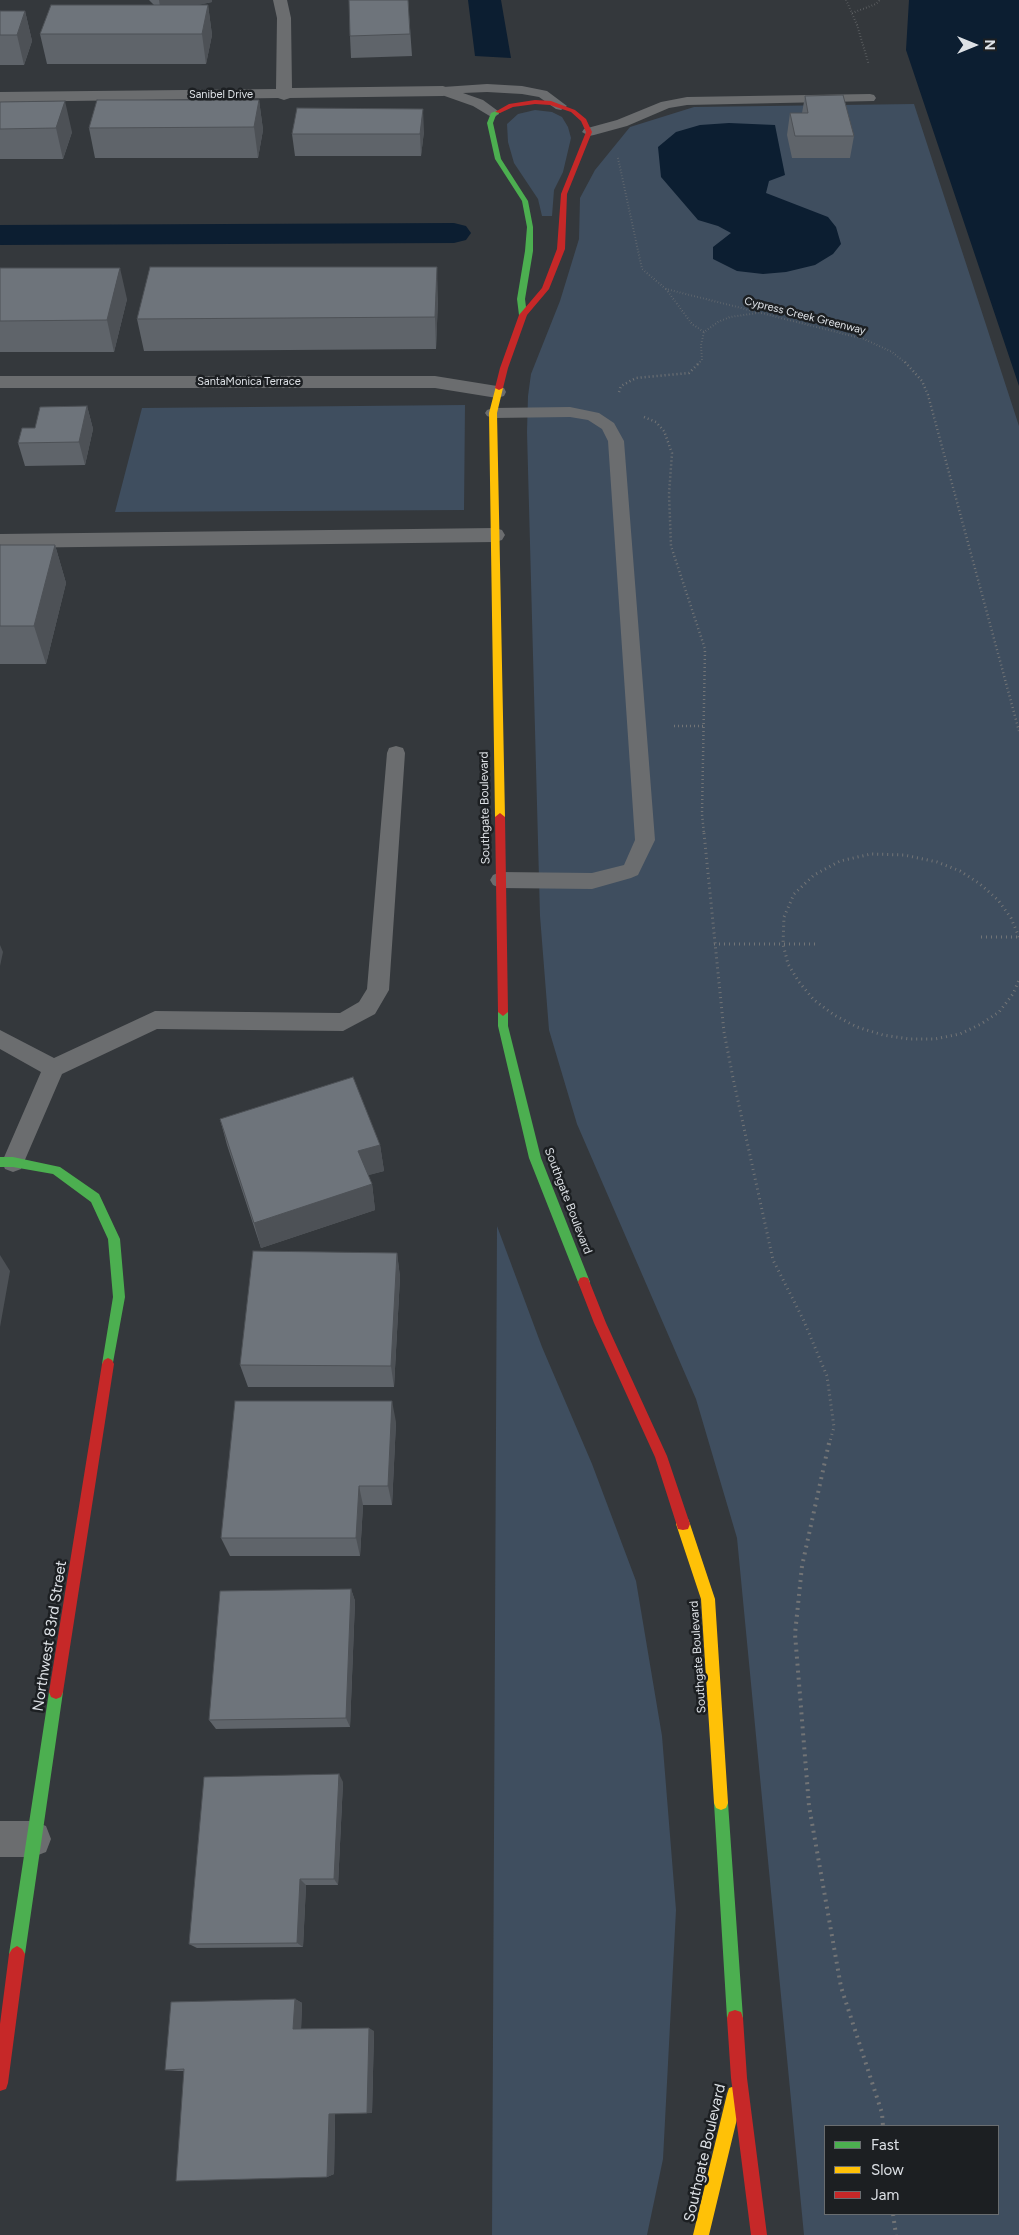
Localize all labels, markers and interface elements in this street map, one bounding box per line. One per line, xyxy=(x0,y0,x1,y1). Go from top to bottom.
north arrow xyxy=(949,20,999,70)
text: N xyxy=(981,40,998,50)
street label: Sanibel Drive xyxy=(189,88,253,102)
street label: Cypress Creek Greenway xyxy=(743,295,867,337)
street label: SantaMonica Terrace xyxy=(197,375,301,389)
street label: Southgate Boulevard xyxy=(477,751,493,865)
street label: Southgate Boulevard xyxy=(541,1146,595,1256)
street label: Northwest 83rd Street xyxy=(29,1559,71,1713)
street label: Southgate Boulevard xyxy=(687,1600,709,1714)
street label: Southgate Boulevard xyxy=(680,2082,730,2224)
legend xyxy=(824,2125,999,2215)
text: Fast xyxy=(871,2136,899,2154)
text: Slow xyxy=(871,2161,904,2179)
text: Jam xyxy=(871,2186,899,2204)

